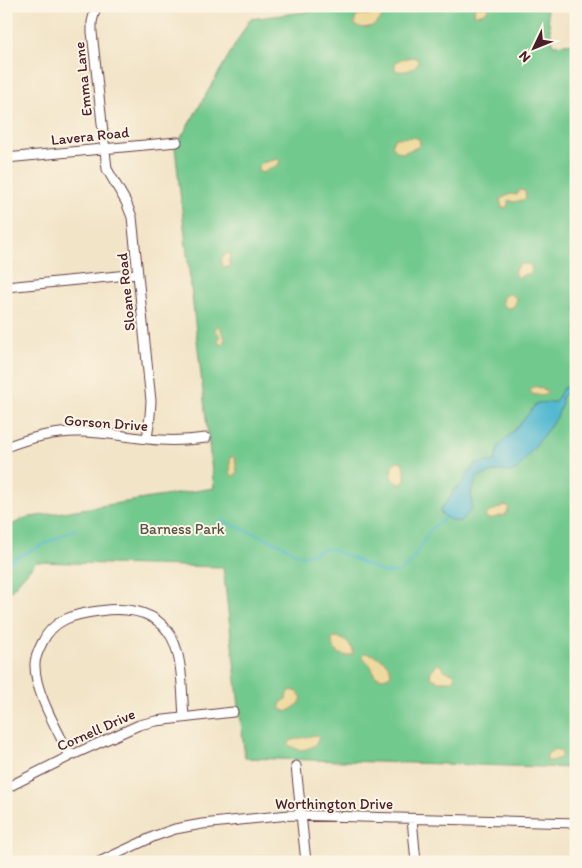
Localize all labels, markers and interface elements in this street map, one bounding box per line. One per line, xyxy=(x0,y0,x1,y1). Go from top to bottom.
north arrow xyxy=(510,22,560,72)
street label: Emma Lane xyxy=(70,41,96,117)
text: N xyxy=(515,47,534,66)
street label: Lavera Road xyxy=(50,123,130,149)
street label: Sloane Road xyxy=(113,252,139,332)
street label: Gorson Drive xyxy=(63,411,149,435)
park label: Barness Park xyxy=(139,520,225,538)
street label: Cornell Drive xyxy=(54,705,138,755)
street label: Worthington Drive xyxy=(275,795,393,813)

